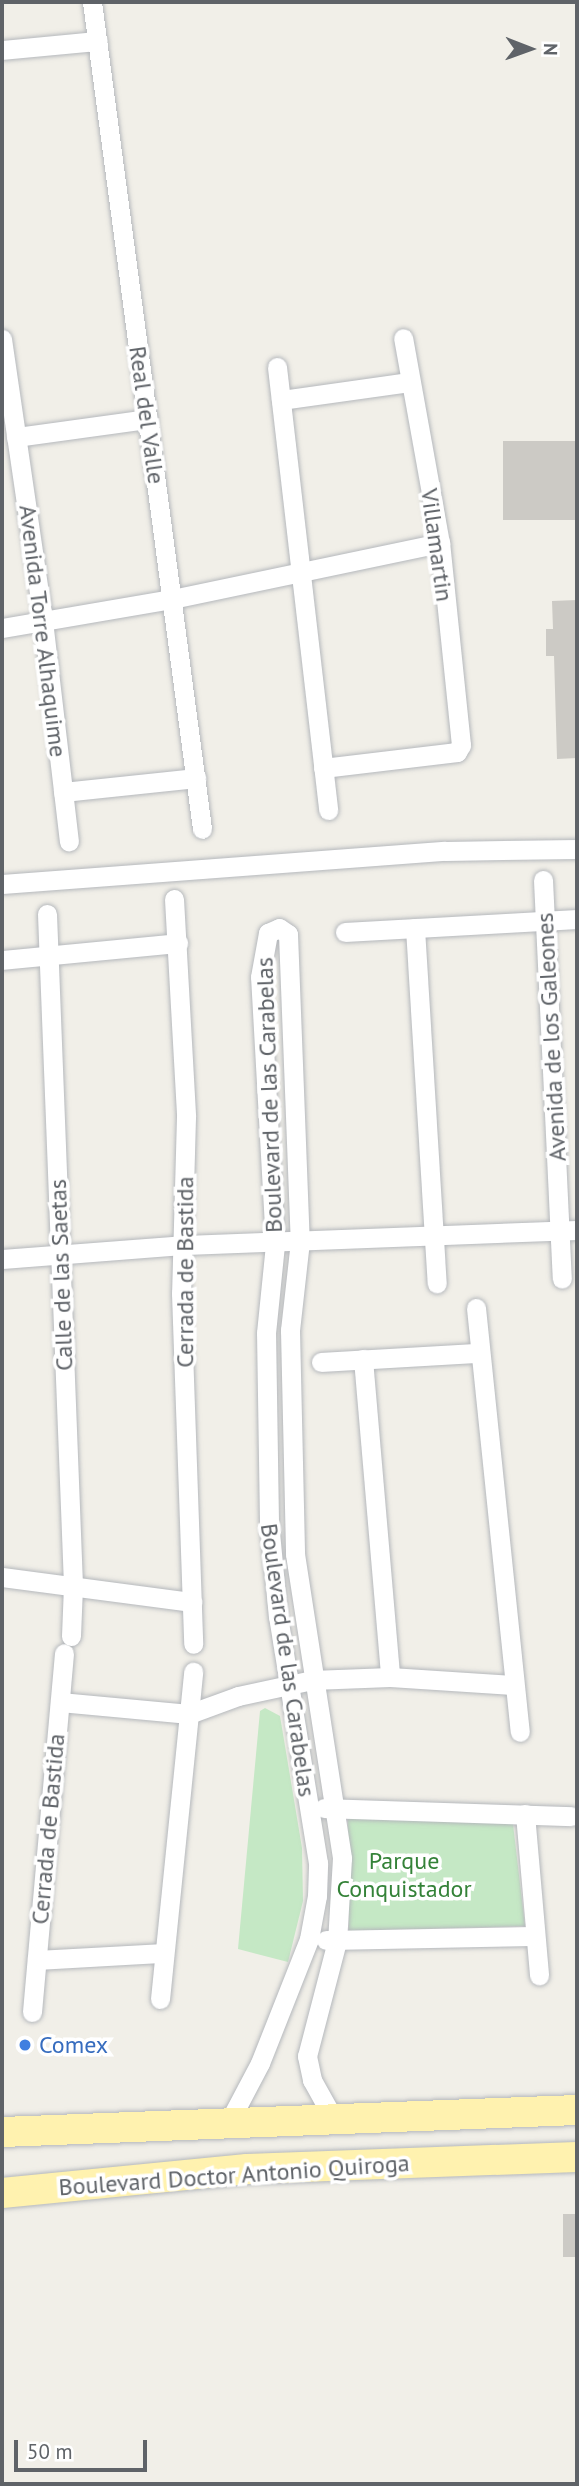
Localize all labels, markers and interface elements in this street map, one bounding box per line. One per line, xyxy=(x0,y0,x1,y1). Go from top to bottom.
north arrow xyxy=(495,14,565,84)
text: N xyxy=(539,43,563,56)
street label: Real del Valle xyxy=(123,344,171,486)
street label: Villamartin xyxy=(415,487,459,603)
street label: Avenida Torre Alhaquime xyxy=(13,502,73,760)
street label: Avenida de los Galeones xyxy=(530,912,572,1162)
street label: Boulevard de las Carabelas xyxy=(250,957,288,1233)
street label: Cerrada de Bastida xyxy=(171,1176,199,1368)
street label: Calle de las Saetas xyxy=(43,1179,79,1371)
street label: Boulevard de las Carabelas xyxy=(255,1521,321,1799)
street label: Cerrada de Bastida xyxy=(25,1732,71,1926)
park label: Parque Conquistador xyxy=(336,1847,472,1903)
place label: Comex xyxy=(39,2031,108,2059)
marker: Comex xyxy=(17,2037,33,2053)
street label: Boulevard Doctor Antonio Quiroga xyxy=(57,2148,411,2202)
scale bar xyxy=(18,2426,150,2470)
text: 50 m xyxy=(27,2438,73,2465)

